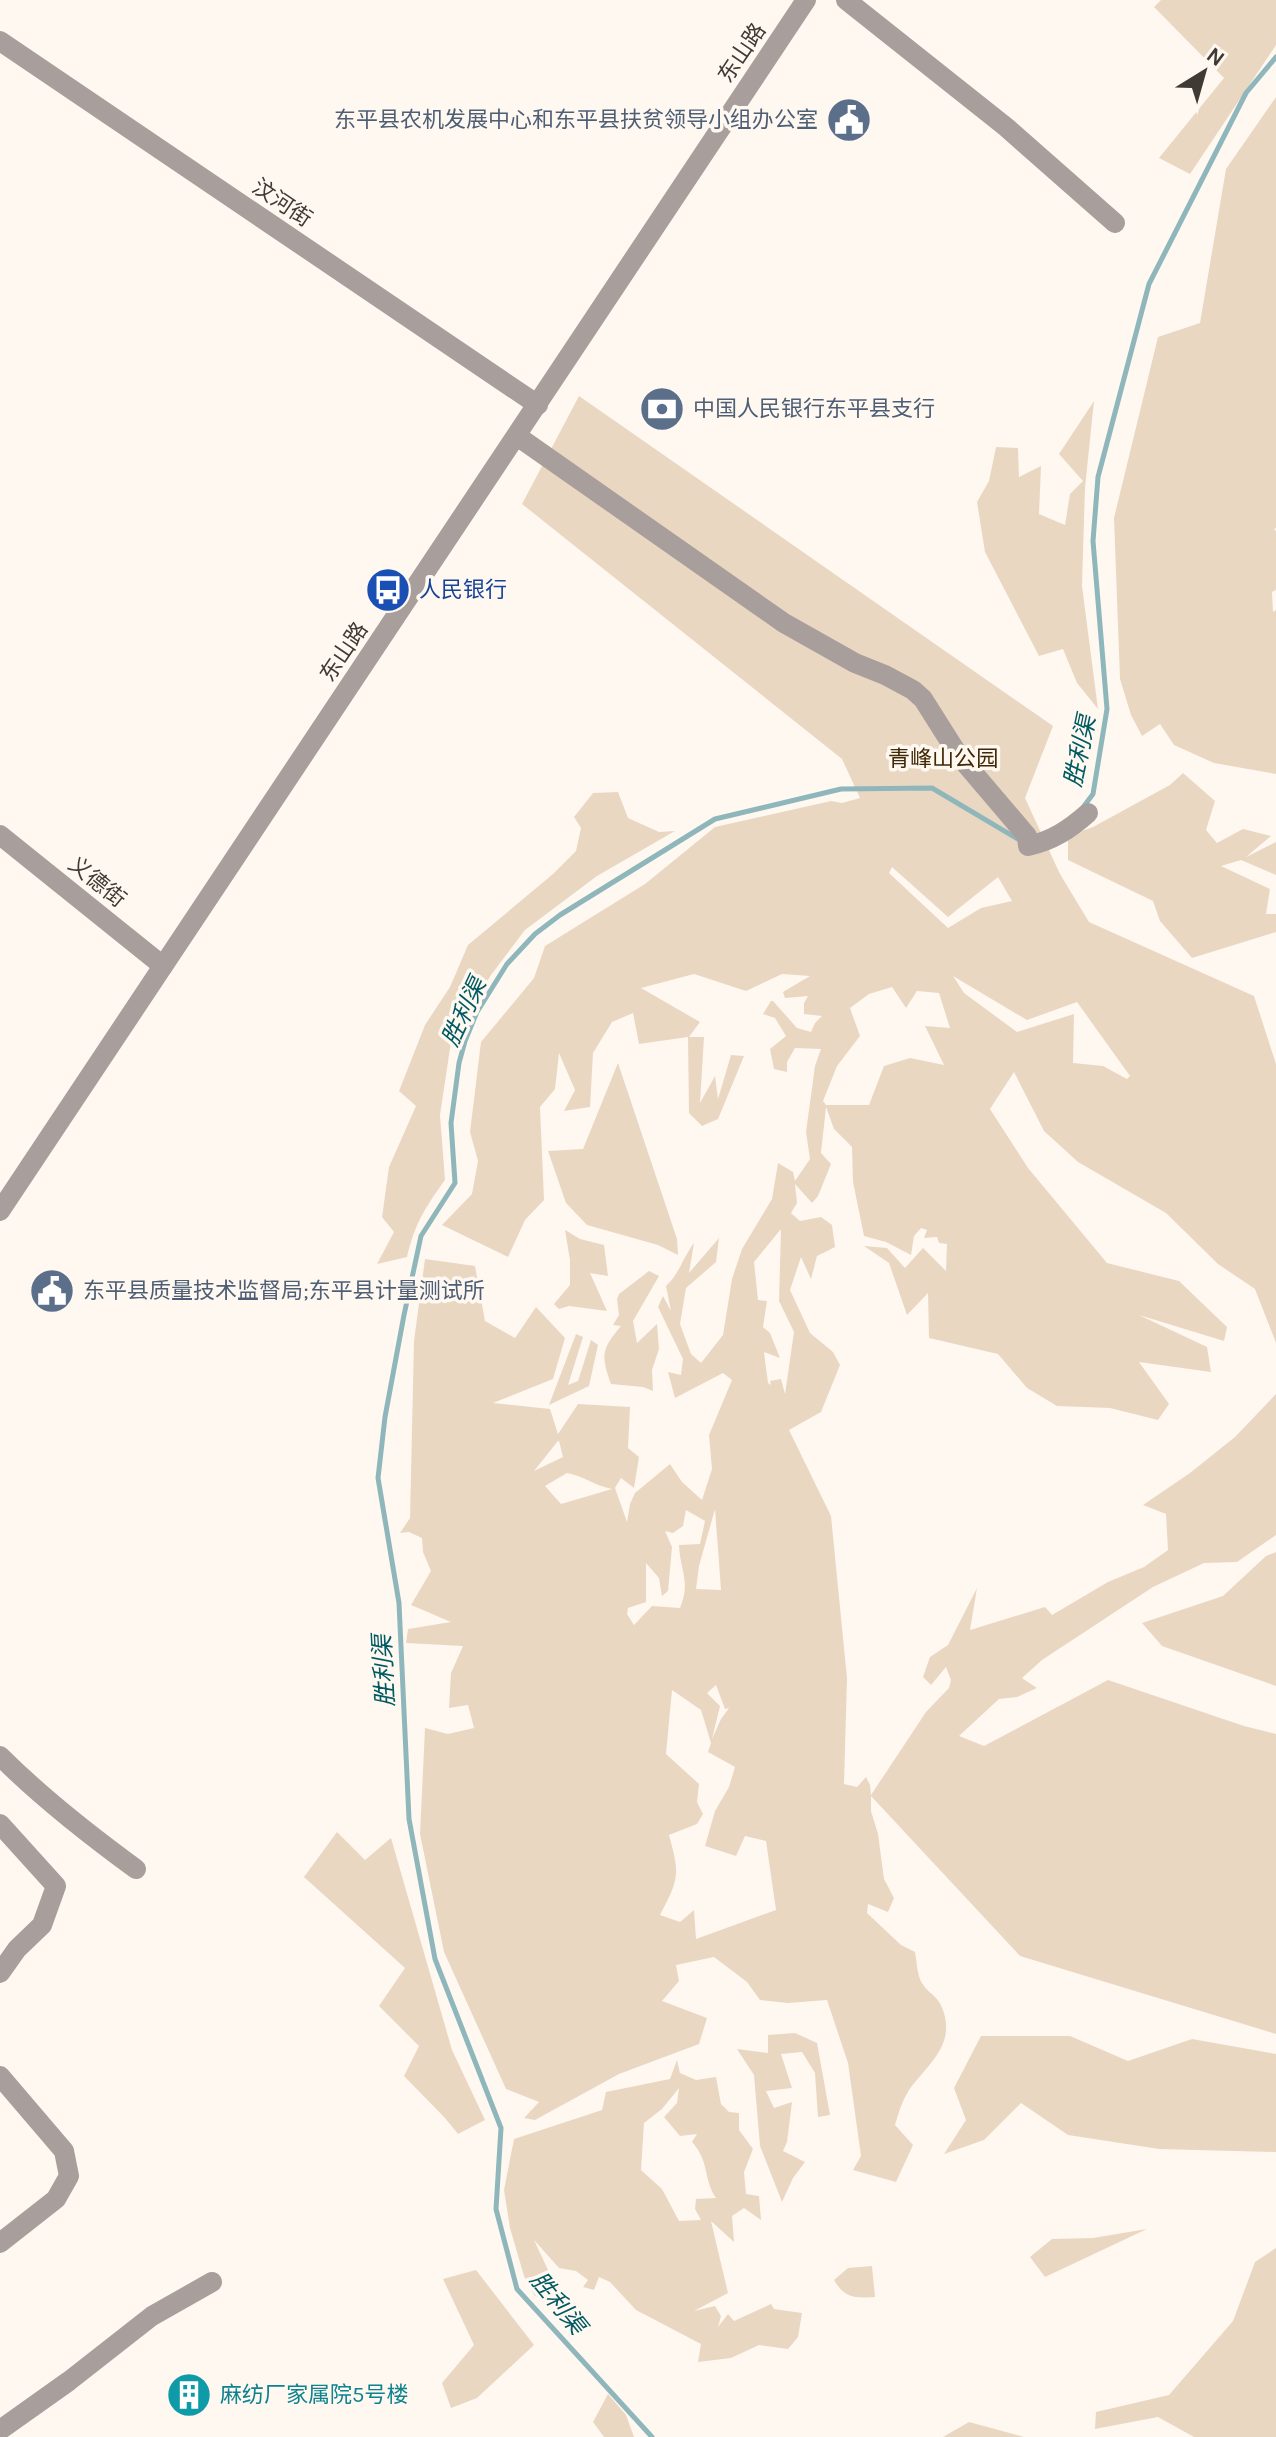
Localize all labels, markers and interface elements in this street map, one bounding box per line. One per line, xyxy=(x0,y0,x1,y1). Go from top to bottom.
street label: 东山路 xyxy=(713,18,771,88)
north arrow xyxy=(1164,32,1244,112)
text: N xyxy=(1201,42,1230,72)
public building icon: 东平县农机发展中心和东平县扶贫领导小组办公室 xyxy=(825,96,873,144)
place label: 东平县农机发展中心和东平县扶贫领导小组办公室 xyxy=(334,107,818,133)
street label: 汶河街 xyxy=(247,174,317,232)
bank icon: 中国人民银行东平县支行 xyxy=(638,385,686,433)
place label: 中国人民银行东平县支行 xyxy=(693,396,935,422)
bus stop icon: 人民银行 xyxy=(364,566,412,614)
place label: 人民银行 xyxy=(419,577,507,603)
street label: 东山路 xyxy=(315,617,373,687)
water label: 胜利渠 xyxy=(1059,710,1102,789)
park label: 青峰山公园 xyxy=(888,746,998,772)
street label: 义德街 xyxy=(63,851,131,913)
water label: 胜利渠 xyxy=(436,971,493,1051)
public building icon: 东平县质量技术监督局;东平县计量测试所 xyxy=(28,1267,76,1315)
place label: 东平县质量技术监督局;东平县计量测试所 xyxy=(83,1278,485,1304)
water label: 胜利渠 xyxy=(368,1631,400,1708)
water label: 胜利渠 xyxy=(524,2266,593,2342)
building icon: 麻纺厂家属院5号楼 xyxy=(165,2371,213,2419)
place label: 麻纺厂家属院5号楼 xyxy=(220,2382,408,2408)

